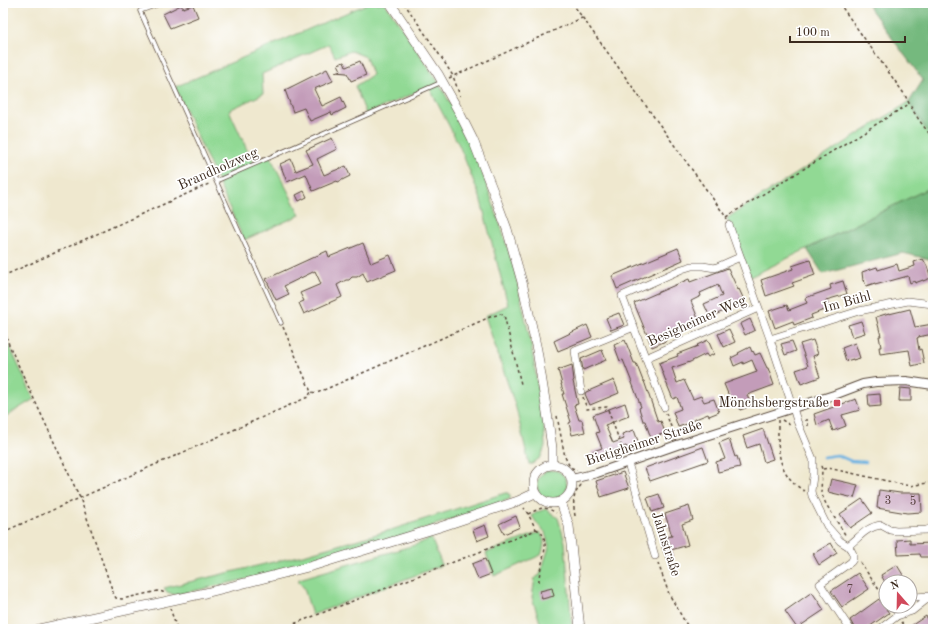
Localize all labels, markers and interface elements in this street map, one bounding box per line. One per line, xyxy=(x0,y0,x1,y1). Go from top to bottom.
scale bar xyxy=(790,18,905,44)
text: 100 m xyxy=(796,27,830,39)
street label: Brandholzweg xyxy=(176,145,260,193)
street label: Im Bühl xyxy=(821,289,873,315)
street label: Besigheimer Weg xyxy=(646,293,749,349)
place label: Mönchsbergstraße xyxy=(719,396,829,410)
marker: Mönchsbergstraße xyxy=(832,398,842,408)
street label: Bietigheimer Straße xyxy=(584,418,704,468)
house number: 3 xyxy=(885,495,891,507)
house number: 5 xyxy=(910,495,917,508)
street label: Jahnstraße xyxy=(649,510,683,578)
north arrow xyxy=(878,574,918,614)
text: N xyxy=(889,579,901,593)
house number: 7 xyxy=(847,584,853,596)

